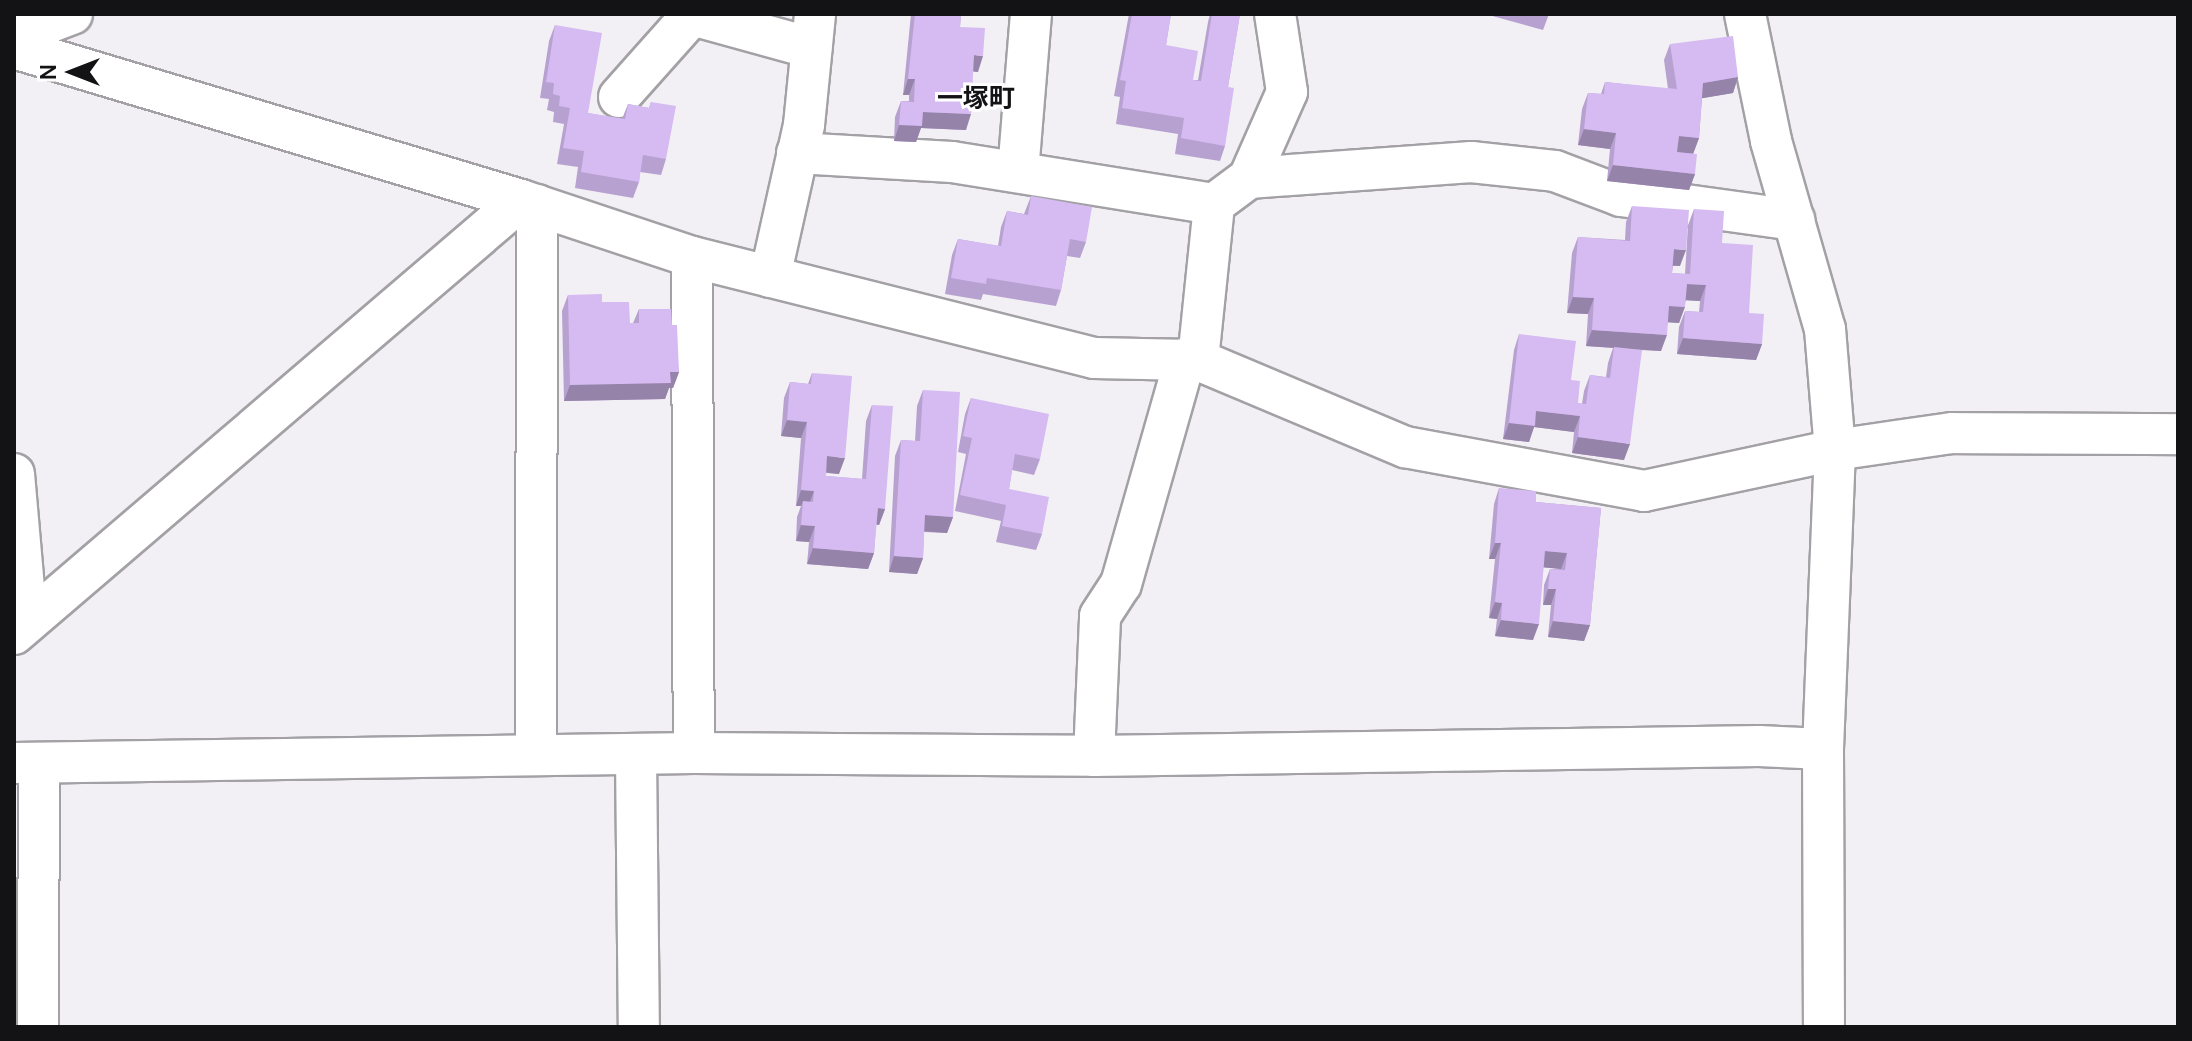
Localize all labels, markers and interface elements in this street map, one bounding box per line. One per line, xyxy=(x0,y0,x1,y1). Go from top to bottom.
north arrow xyxy=(32,32,112,112)
text: N xyxy=(33,64,63,80)
district label: 一塚町 xyxy=(937,82,1015,114)

